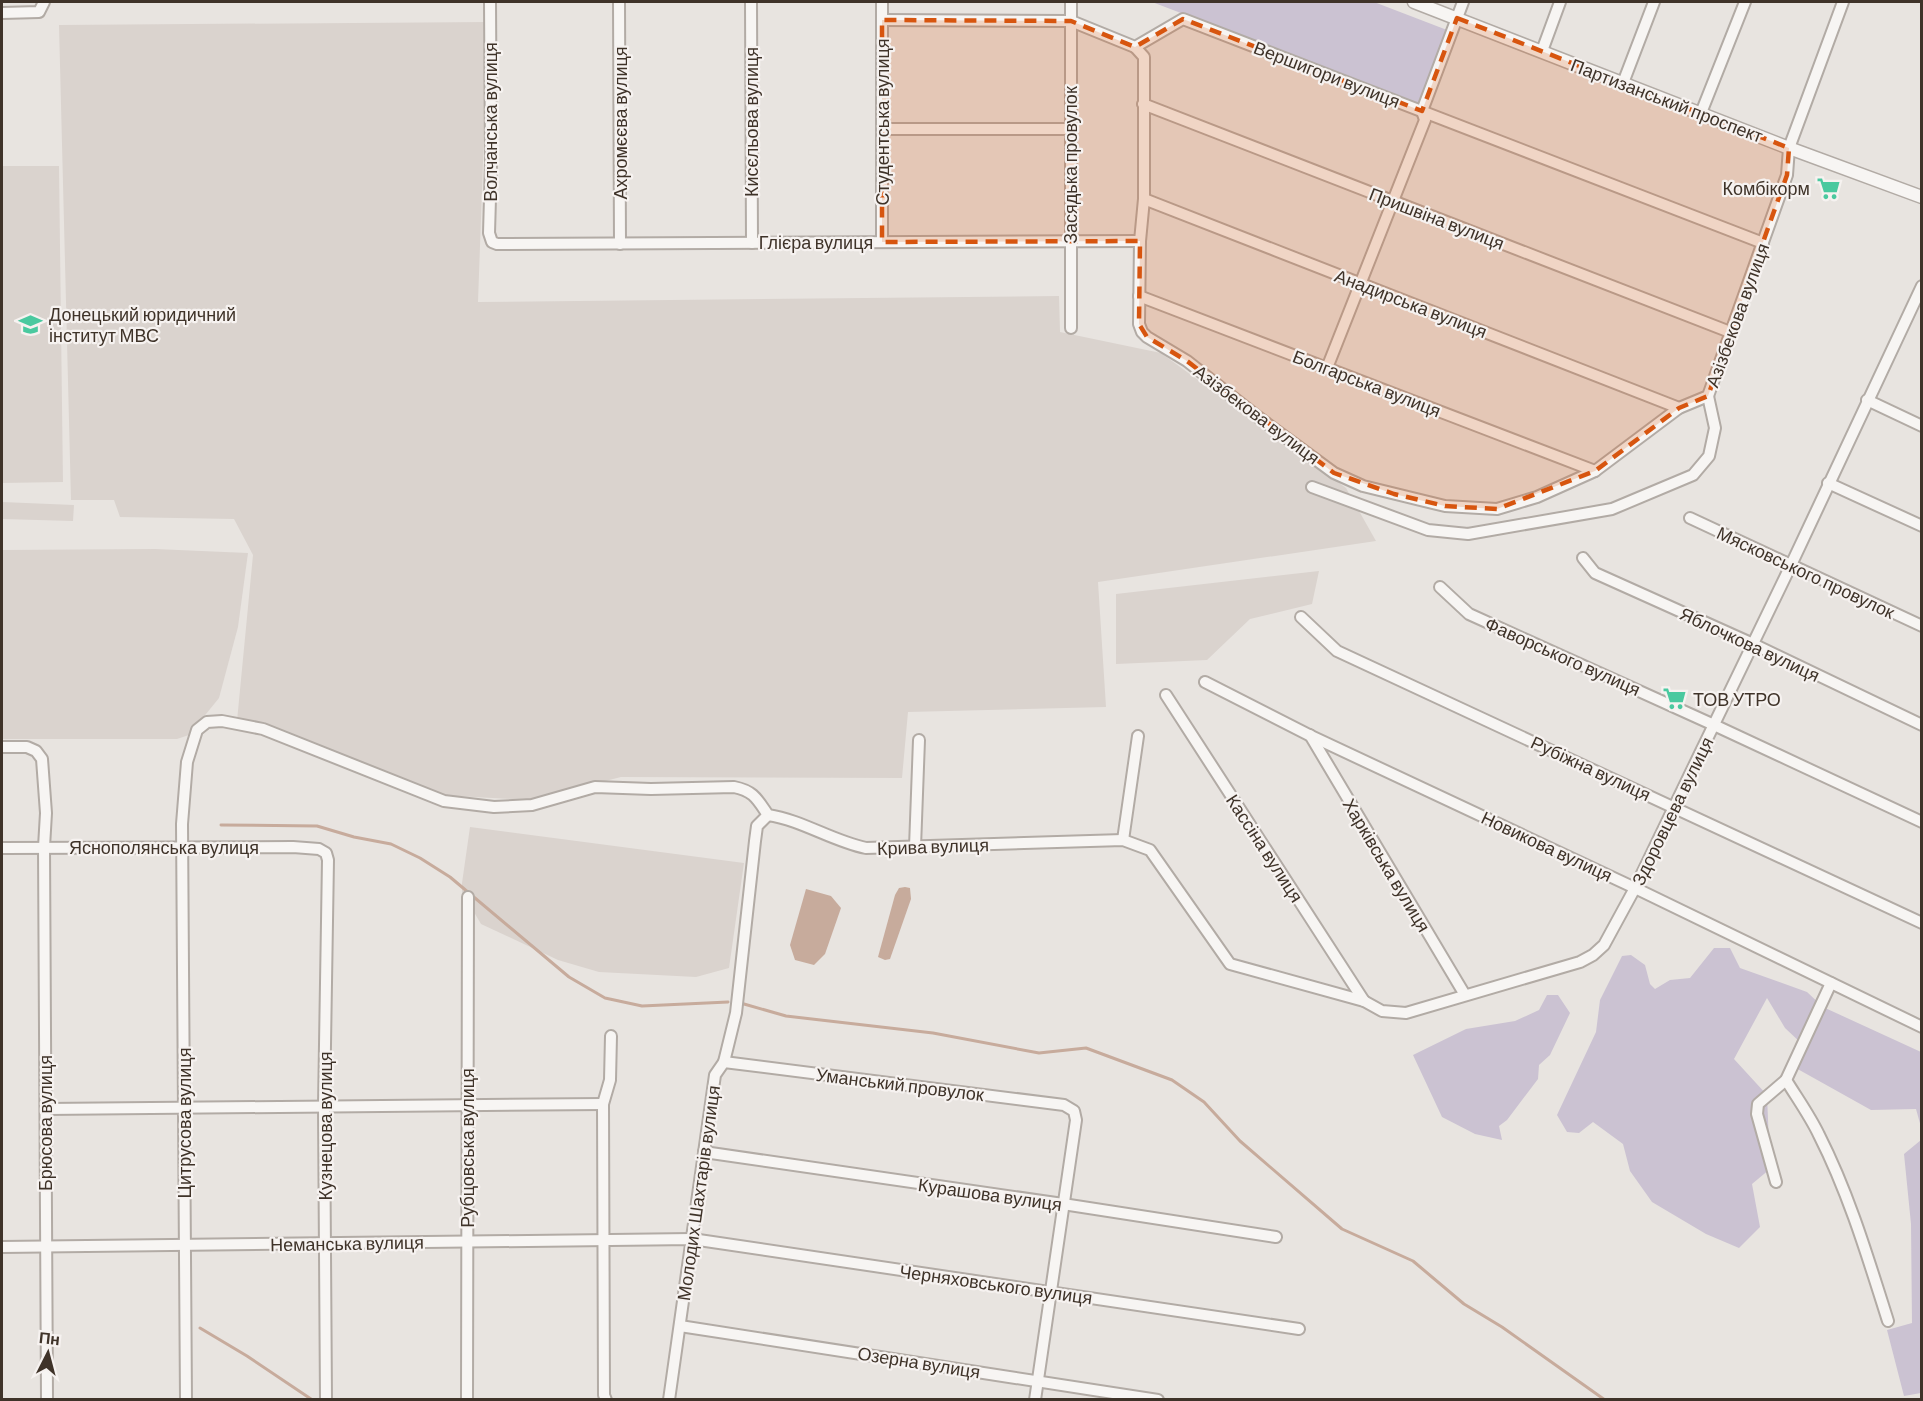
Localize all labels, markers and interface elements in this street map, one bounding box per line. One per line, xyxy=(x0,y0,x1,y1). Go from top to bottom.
street label: Вершигори вулиця xyxy=(1251,36,1403,112)
street label: Студентська вулиця xyxy=(871,39,893,206)
street label: Волчанська вулиця xyxy=(479,42,501,202)
street label: Ахромєєва вулиця xyxy=(609,46,631,200)
street label: Кисєльова вулиця xyxy=(740,47,762,197)
street label: Партизанський проспект xyxy=(1568,53,1766,147)
street label: Засядька провулок xyxy=(1059,86,1081,244)
supermarket icon: Комбікорм xyxy=(1815,175,1841,201)
place label: Комбікорм xyxy=(1723,177,1810,199)
street label: Пришвіна вулиця xyxy=(1366,182,1508,254)
street label: Глієра вулиця xyxy=(759,231,873,253)
street label: Азізбекова вулиця xyxy=(1701,240,1773,390)
street label: Анадирська вулиця xyxy=(1332,264,1490,342)
place label: Донецький юридичний інститут МВС xyxy=(49,303,236,346)
school or university icon: Донецький юридичний інститут МВС xyxy=(18,311,44,337)
street label: Болгарська вулиця xyxy=(1290,345,1444,421)
street label: Азізбекова вулиця xyxy=(1190,360,1324,468)
street label: Мясковського провулок xyxy=(1714,521,1898,623)
street label: Яблочкова вулиця xyxy=(1677,602,1823,686)
street label: Фаворського вулиця xyxy=(1482,612,1644,700)
supermarket icon: ТОВ УТРО xyxy=(1662,686,1688,712)
place label: ТОВ УТРО xyxy=(1693,688,1781,710)
street label: Рубіжна вулиця xyxy=(1528,731,1654,805)
street label: Здоровцева вулиця xyxy=(1627,733,1717,889)
street label: Кассіна вулиця xyxy=(1222,790,1308,906)
street label: Харківська вулиця xyxy=(1338,794,1436,936)
street label: Новикова вулиця xyxy=(1478,806,1616,886)
street label: Крива вулиця xyxy=(877,833,989,859)
street label: Яснополянська вулиця xyxy=(69,836,259,858)
street label: Цитрусова вулиця xyxy=(173,1048,195,1198)
street label: Кузнецова вулиця xyxy=(314,1051,336,1201)
street label: Брюсова вулиця xyxy=(34,1055,56,1191)
street label: Уманський провулок xyxy=(815,1063,985,1105)
street label: Рубцовська вулиця xyxy=(456,1068,478,1228)
street label: Молодих Шахтарів вулиця xyxy=(672,1084,724,1302)
street label: Курашова вулиця xyxy=(917,1173,1063,1215)
street label: Неманська вулиця xyxy=(270,1231,424,1255)
street label: Черняховського вулиця xyxy=(898,1260,1094,1308)
north arrow xyxy=(18,1323,78,1383)
text: Пн xyxy=(38,1327,61,1348)
street label: Озерна вулиця xyxy=(856,1341,982,1383)

